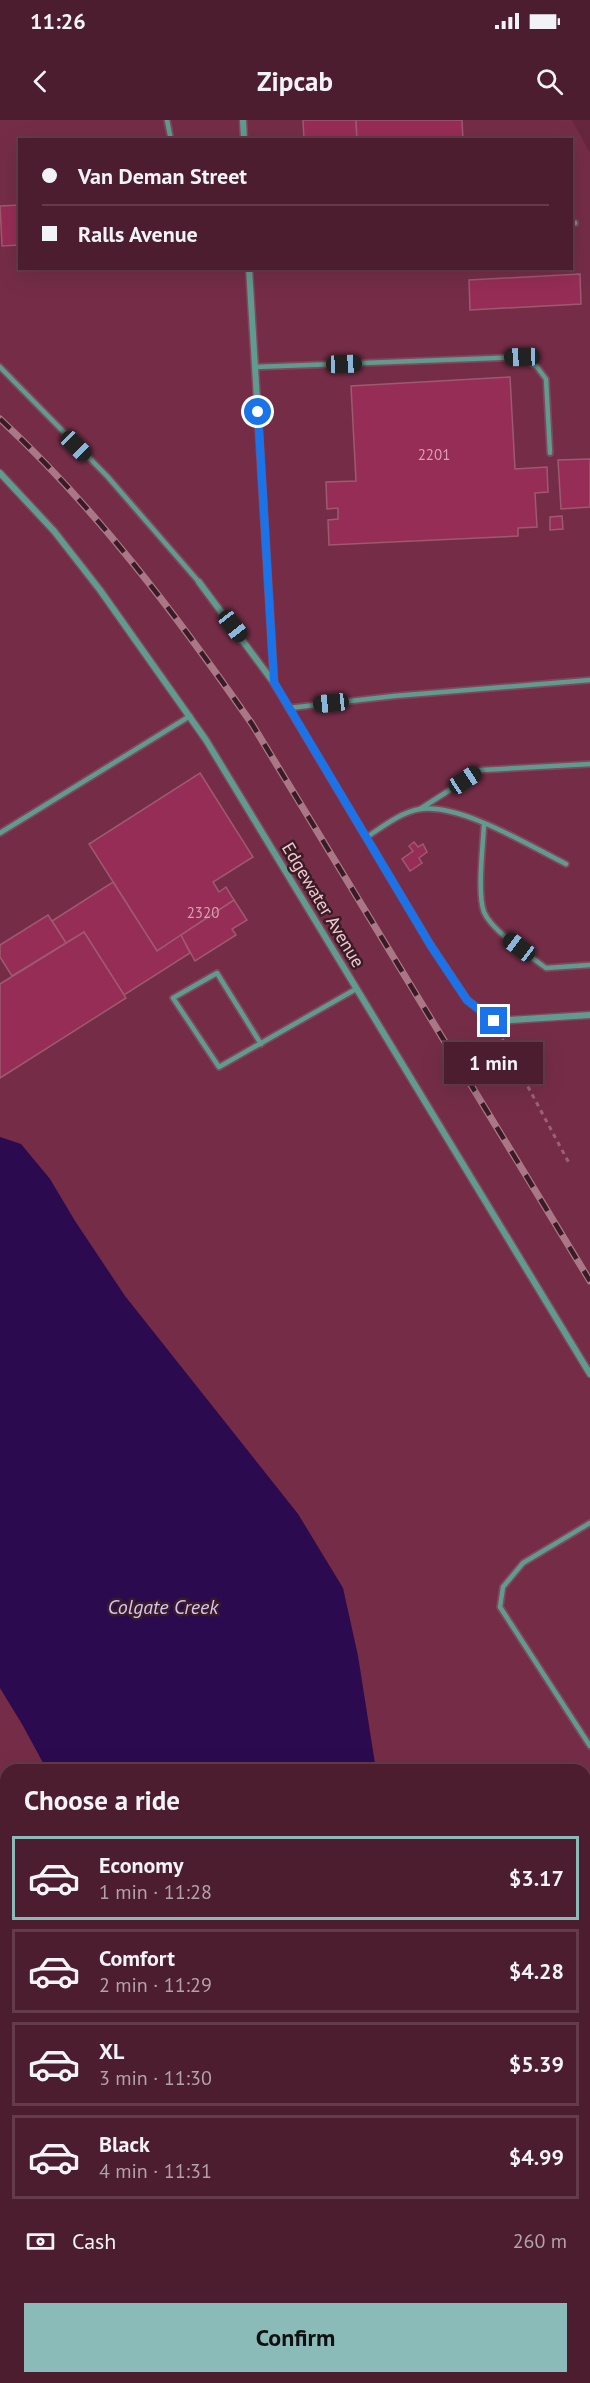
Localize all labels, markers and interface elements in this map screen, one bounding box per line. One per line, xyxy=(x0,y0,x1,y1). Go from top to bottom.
text: 11:26 xyxy=(30,7,86,35)
text: Zipcab xyxy=(257,64,333,98)
icon: back xyxy=(24,65,57,98)
icon: search xyxy=(533,65,566,98)
text: Van Deman Street xyxy=(78,162,247,190)
text: Ralls Avenue xyxy=(78,220,198,248)
car xyxy=(504,347,540,367)
car xyxy=(326,354,362,374)
route start xyxy=(244,398,271,425)
car xyxy=(57,427,95,465)
house number: 2201 xyxy=(418,445,450,464)
car xyxy=(215,606,251,646)
car xyxy=(312,692,350,714)
car xyxy=(445,763,485,797)
street label: Edgewater Avenue xyxy=(277,838,370,971)
house number: 2320 xyxy=(187,903,219,922)
car xyxy=(499,929,539,965)
route end xyxy=(480,1007,507,1034)
callout: 1 min xyxy=(444,1042,544,1084)
text: 1 min xyxy=(469,1050,518,1076)
water label: Colgate Creek xyxy=(108,1594,219,1620)
text: Choose a ride xyxy=(24,1783,180,1817)
icon: car xyxy=(27,1851,81,1905)
text: Economy xyxy=(99,1851,183,1879)
text: $3.17 xyxy=(509,1864,564,1892)
text: 1 min · 11:28 xyxy=(99,1879,212,1905)
icon: car xyxy=(27,1944,81,1998)
text: Comfort xyxy=(99,1944,175,1972)
text: $4.28 xyxy=(509,1957,564,1985)
text: 2 min · 11:29 xyxy=(99,1972,212,1998)
icon: car xyxy=(27,2037,81,2091)
text: XL xyxy=(99,2037,124,2065)
text: $5.39 xyxy=(509,2050,564,2078)
text: 3 min · 11:30 xyxy=(99,2065,212,2091)
icon: car xyxy=(27,2130,81,2184)
text: Black xyxy=(99,2130,150,2158)
text: $4.99 xyxy=(509,2143,564,2171)
text: 4 min · 11:31 xyxy=(99,2158,212,2184)
icon: cash xyxy=(24,2225,57,2258)
text: Cash xyxy=(72,2227,116,2255)
text: 260 m xyxy=(513,2228,567,2254)
button: Confirm xyxy=(24,2303,567,2372)

